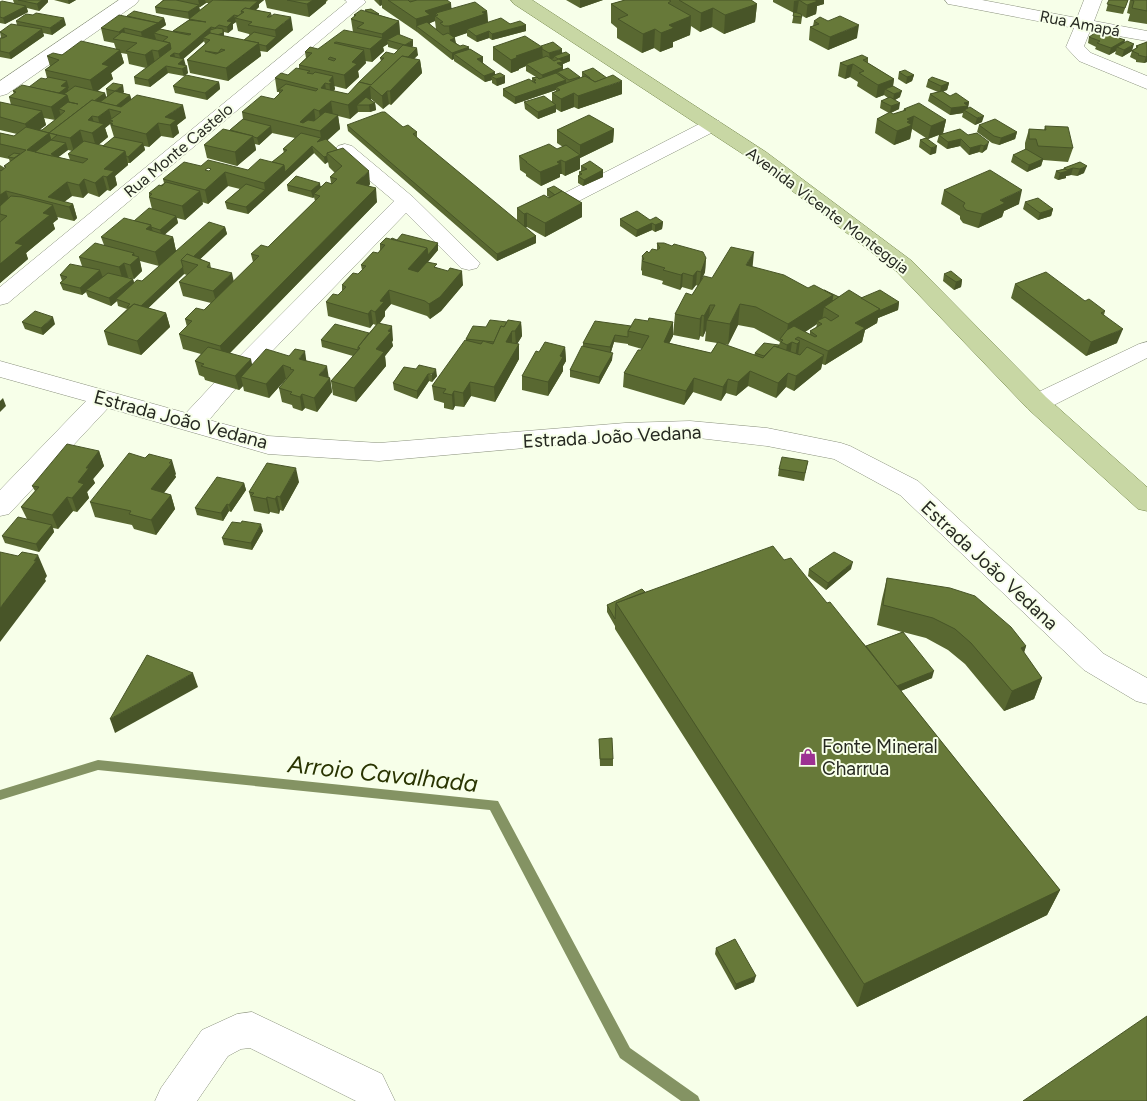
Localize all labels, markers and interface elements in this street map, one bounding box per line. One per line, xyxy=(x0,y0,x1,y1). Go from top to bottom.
street label: Rua Amapá xyxy=(1038,6,1122,41)
street label: Rua Monte Castelo xyxy=(120,99,237,201)
street label: Avenida Vicente Monteggia xyxy=(743,143,913,278)
street label: Estrada João Vedana xyxy=(91,385,270,454)
street label: Estrada João Vedana xyxy=(522,420,702,453)
street label: Estrada João Vedana xyxy=(916,496,1063,635)
place label: Fonte Mineral Charrua xyxy=(822,735,938,780)
shop icon: Fonte Mineral Charrua xyxy=(798,747,818,767)
water label: Arroio Cavalhada xyxy=(286,749,479,798)

